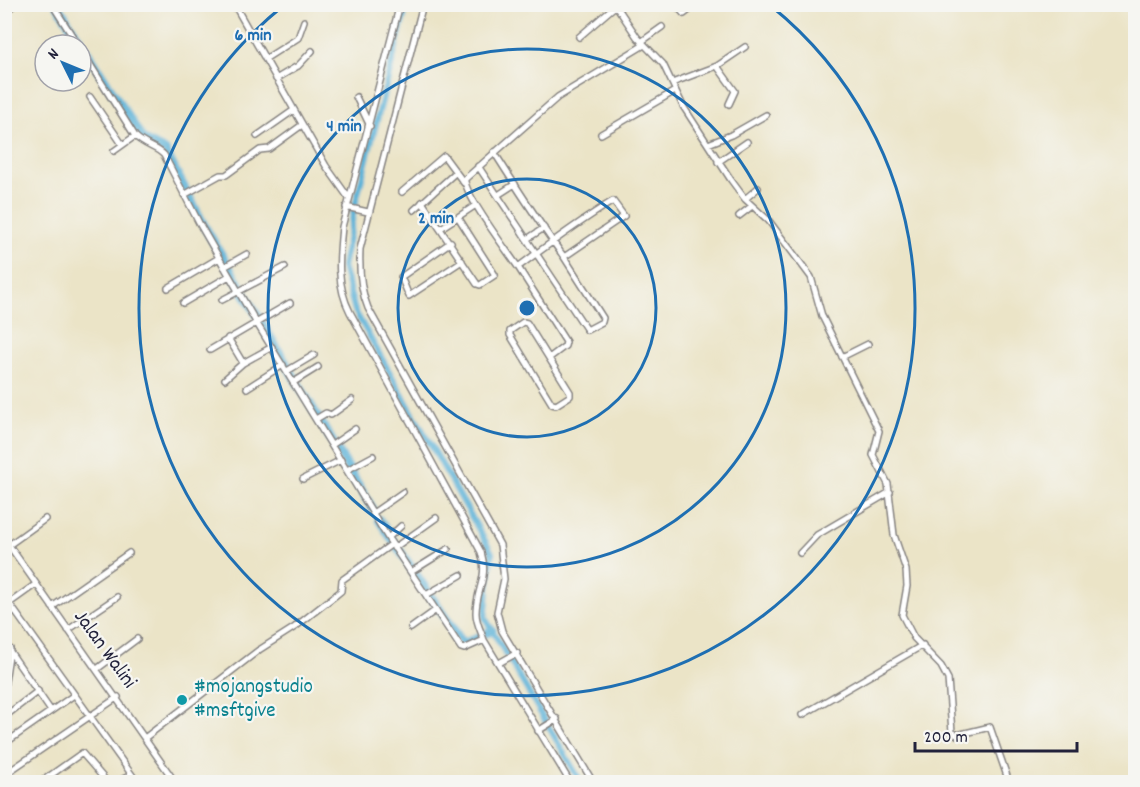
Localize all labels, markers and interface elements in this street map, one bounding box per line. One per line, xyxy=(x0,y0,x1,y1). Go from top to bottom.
text: 6 min xyxy=(235,24,271,49)
north arrow xyxy=(33,33,93,93)
text: N xyxy=(43,44,65,65)
text: 4 min xyxy=(326,115,362,140)
text: 2 min xyxy=(418,207,454,232)
centre of rings xyxy=(517,298,537,318)
street label: Jalan Walini xyxy=(65,604,143,696)
place label: #mojangstudio #msftgive xyxy=(194,673,313,727)
marker: #mojangstudio #msftgive xyxy=(175,693,189,707)
scale bar xyxy=(915,715,1077,753)
text: 200 m xyxy=(924,726,968,751)

